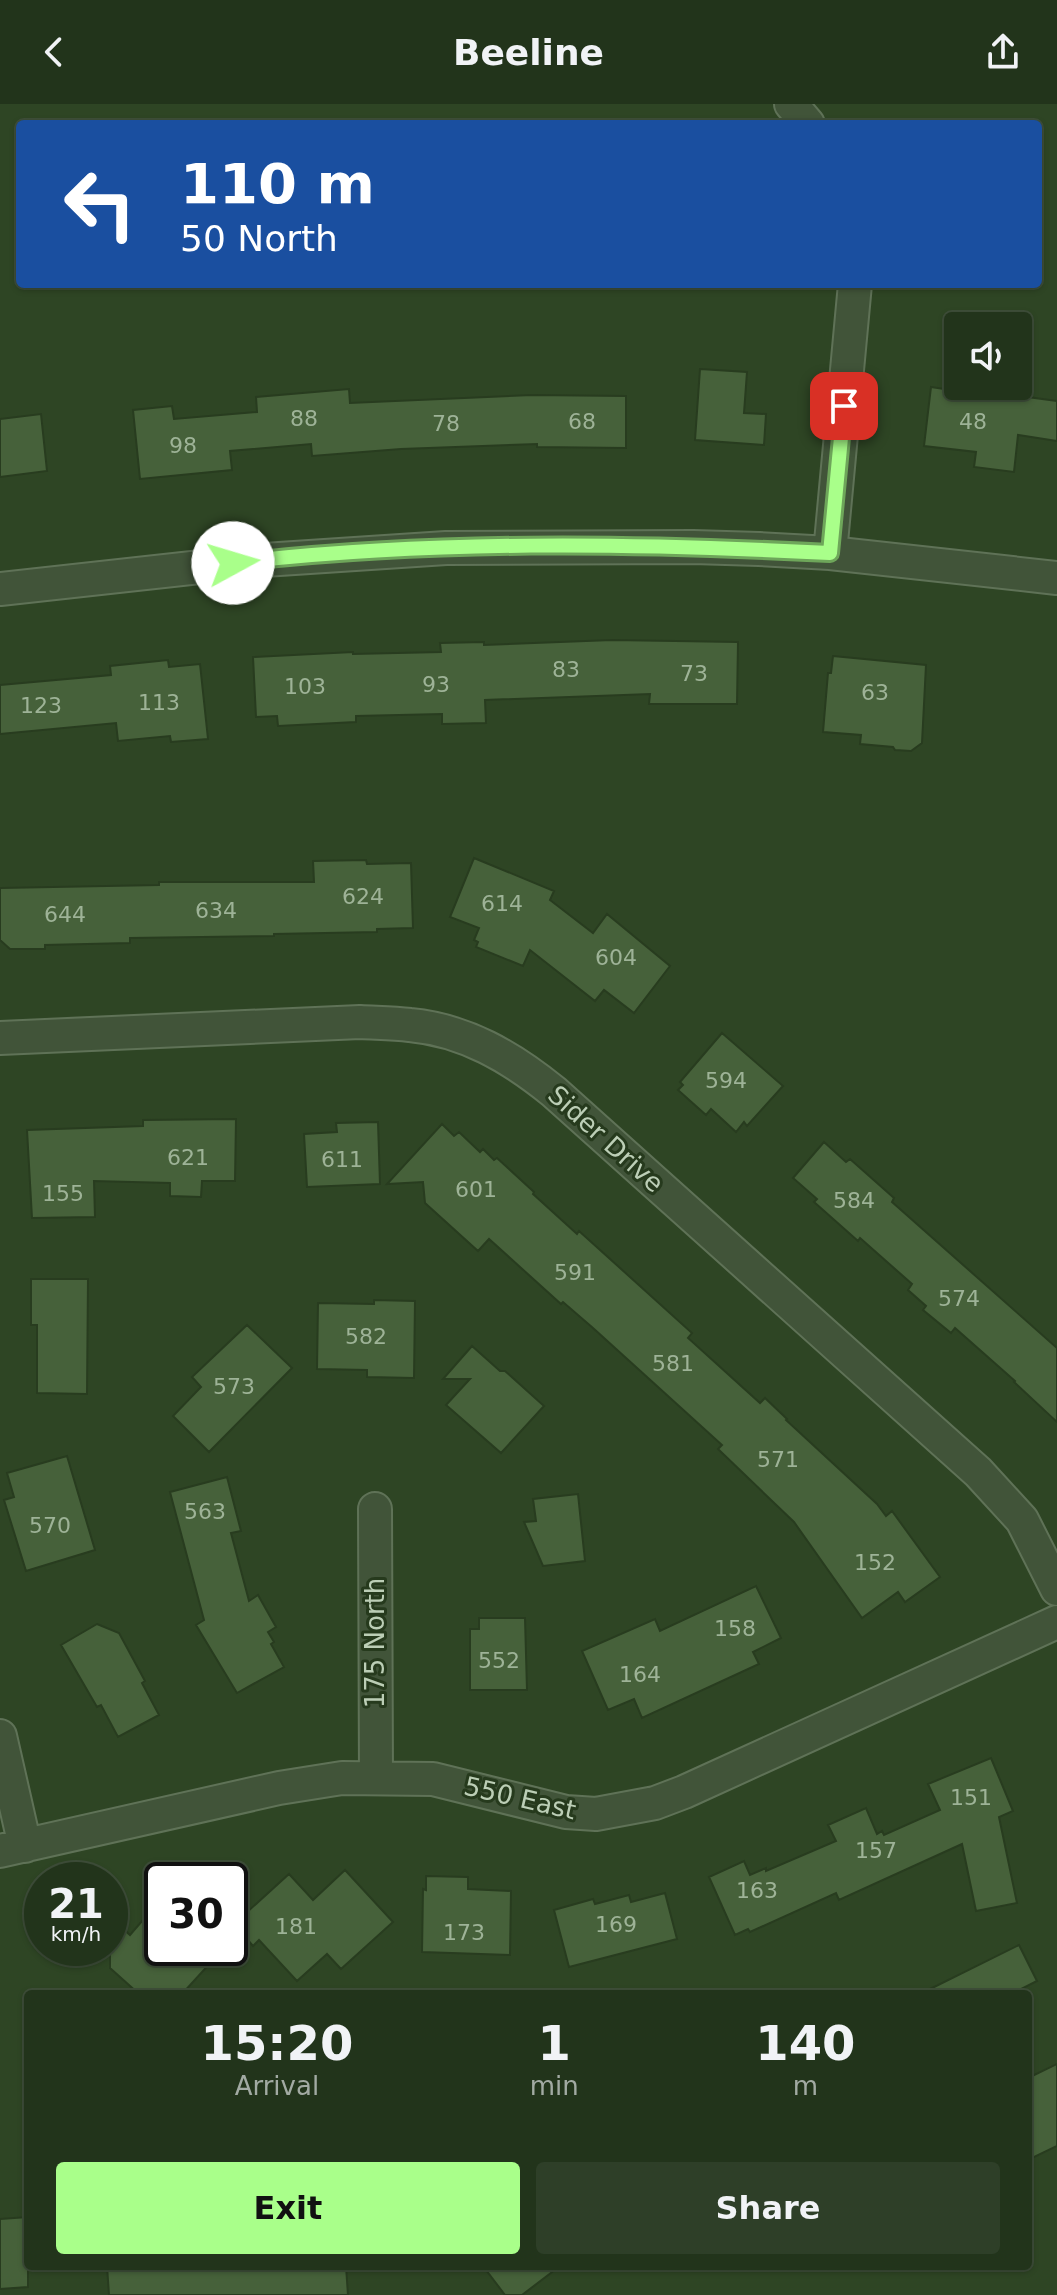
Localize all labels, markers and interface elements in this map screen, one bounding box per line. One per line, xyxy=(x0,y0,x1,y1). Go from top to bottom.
icon: back xyxy=(32,30,76,74)
icon: share xyxy=(981,30,1025,74)
text: Beeline xyxy=(453,32,604,73)
text: 110 m xyxy=(180,151,375,216)
icon: left xyxy=(48,152,152,256)
text: 50 North xyxy=(180,218,338,259)
map controls xyxy=(944,312,1032,400)
button: sound xyxy=(944,312,1032,400)
pin xyxy=(810,372,878,440)
icon: arrive xyxy=(822,384,866,428)
house number: 88 xyxy=(290,406,318,431)
house number: 68 xyxy=(568,409,596,434)
house number: 48 xyxy=(959,409,987,434)
house number: 78 xyxy=(432,411,460,436)
house number: 98 xyxy=(169,433,197,458)
position arrow xyxy=(191,521,275,605)
house number: 83 xyxy=(552,657,580,682)
house number: 73 xyxy=(680,661,708,686)
house number: 93 xyxy=(422,672,450,697)
house number: 103 xyxy=(284,674,326,699)
house number: 63 xyxy=(861,680,889,705)
house number: 113 xyxy=(138,690,180,715)
house number: 123 xyxy=(20,693,62,718)
house number: 624 xyxy=(342,884,384,909)
house number: 614 xyxy=(481,891,523,916)
house number: 634 xyxy=(195,898,237,923)
house number: 644 xyxy=(44,902,86,927)
house number: 604 xyxy=(595,945,637,970)
house number: 594 xyxy=(705,1068,747,1093)
street label: Sider Drive xyxy=(542,1080,670,1198)
house number: 621 xyxy=(167,1145,209,1170)
house number: 611 xyxy=(321,1147,363,1172)
house number: 601 xyxy=(455,1177,497,1202)
house number: 155 xyxy=(42,1181,84,1206)
house number: 584 xyxy=(833,1188,875,1213)
house number: 591 xyxy=(554,1260,596,1285)
house number: 574 xyxy=(938,1286,980,1311)
house number: 582 xyxy=(345,1324,387,1349)
house number: 581 xyxy=(652,1351,694,1376)
house number: 573 xyxy=(213,1374,255,1399)
house number: 571 xyxy=(757,1447,799,1472)
house number: 563 xyxy=(184,1499,226,1524)
house number: 570 xyxy=(29,1513,71,1538)
house number: 152 xyxy=(854,1550,896,1575)
street label: 175 North xyxy=(360,1578,390,1708)
house number: 158 xyxy=(714,1616,756,1641)
house number: 552 xyxy=(478,1648,520,1673)
house number: 164 xyxy=(619,1662,661,1687)
street label: 550 East xyxy=(461,1771,579,1825)
house number: 151 xyxy=(950,1785,992,1810)
house number: 157 xyxy=(855,1838,897,1863)
speed limit sign: 30 xyxy=(144,1862,248,1966)
house number: 163 xyxy=(736,1878,778,1903)
text: 21 xyxy=(48,1881,104,1927)
house number: 169 xyxy=(595,1912,637,1937)
house number: 181 xyxy=(275,1914,317,1939)
house number: 173 xyxy=(443,1920,485,1945)
text: km/h xyxy=(51,1922,101,1946)
text: 15:20 xyxy=(200,2015,353,2071)
text: 1 xyxy=(538,2015,571,2071)
text: 140 xyxy=(755,2015,855,2071)
text: Arrival xyxy=(235,2071,319,2101)
text: min xyxy=(530,2071,579,2101)
text: m xyxy=(793,2071,818,2101)
button: Exit xyxy=(56,2162,520,2254)
button: Share xyxy=(536,2162,1000,2254)

